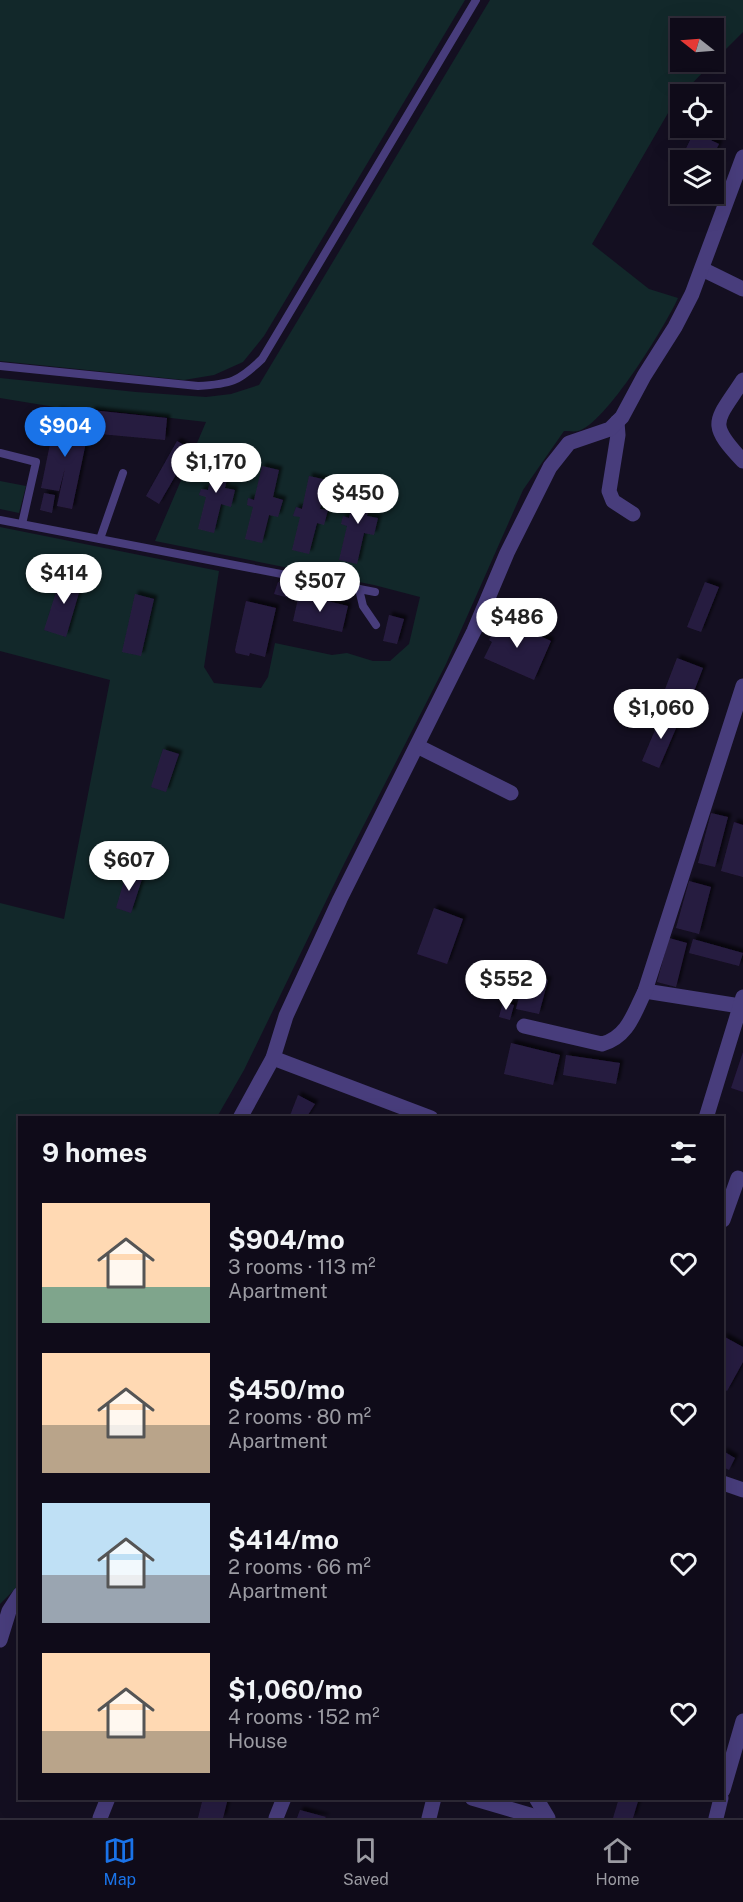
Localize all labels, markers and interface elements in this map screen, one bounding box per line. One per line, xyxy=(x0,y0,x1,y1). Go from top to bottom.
north arrow xyxy=(670,18,724,72)
map controls xyxy=(670,18,724,204)
button: locate xyxy=(670,84,724,138)
button: layers xyxy=(670,150,724,204)
pin: $904 xyxy=(29,407,101,458)
text: $904 xyxy=(39,414,91,438)
pin: $1,170 xyxy=(167,443,265,494)
text: $1,170 xyxy=(185,450,247,474)
pin: $450 xyxy=(322,474,394,525)
text: $450 xyxy=(332,481,384,505)
pin: $414 xyxy=(28,554,100,605)
text: $414 xyxy=(40,561,88,585)
pin: $507 xyxy=(284,562,356,613)
text: $507 xyxy=(294,569,346,593)
pin: $486 xyxy=(481,598,553,649)
text: $486 xyxy=(490,605,544,629)
pin: $1,060 xyxy=(612,689,710,740)
text: $1,060 xyxy=(628,696,694,720)
pin: $607 xyxy=(93,841,165,892)
text: $607 xyxy=(103,848,155,872)
pin: $552 xyxy=(470,960,542,1011)
text: $552 xyxy=(479,967,533,991)
icon: filters xyxy=(667,1136,700,1169)
text: 9 homes xyxy=(42,1137,147,1168)
text: $904/mo xyxy=(228,1224,345,1255)
icon: home xyxy=(90,1227,162,1299)
icon: heart xyxy=(667,1247,700,1280)
text: 3 rooms · 113 m² xyxy=(228,1255,376,1279)
text: Apartment xyxy=(228,1279,328,1303)
text: $450/mo xyxy=(228,1374,345,1405)
icon: home xyxy=(90,1377,162,1449)
icon: heart xyxy=(667,1397,700,1430)
text: 2 rooms · 80 m² xyxy=(228,1405,371,1429)
text: Apartment xyxy=(228,1429,328,1453)
text: $414/mo xyxy=(228,1524,339,1555)
icon: home xyxy=(90,1527,162,1599)
icon: heart xyxy=(667,1547,700,1580)
text: 2 rooms · 66 m² xyxy=(228,1555,371,1579)
text: Apartment xyxy=(228,1579,328,1603)
text: $1,060/mo xyxy=(228,1674,363,1705)
icon: home xyxy=(90,1677,162,1749)
icon: heart xyxy=(667,1697,700,1730)
text: 4 rooms · 152 m² xyxy=(228,1705,380,1729)
text: House xyxy=(228,1729,288,1753)
tab: Map xyxy=(103,1834,136,1889)
tab: Saved xyxy=(343,1834,389,1889)
tab: Home xyxy=(596,1834,640,1889)

